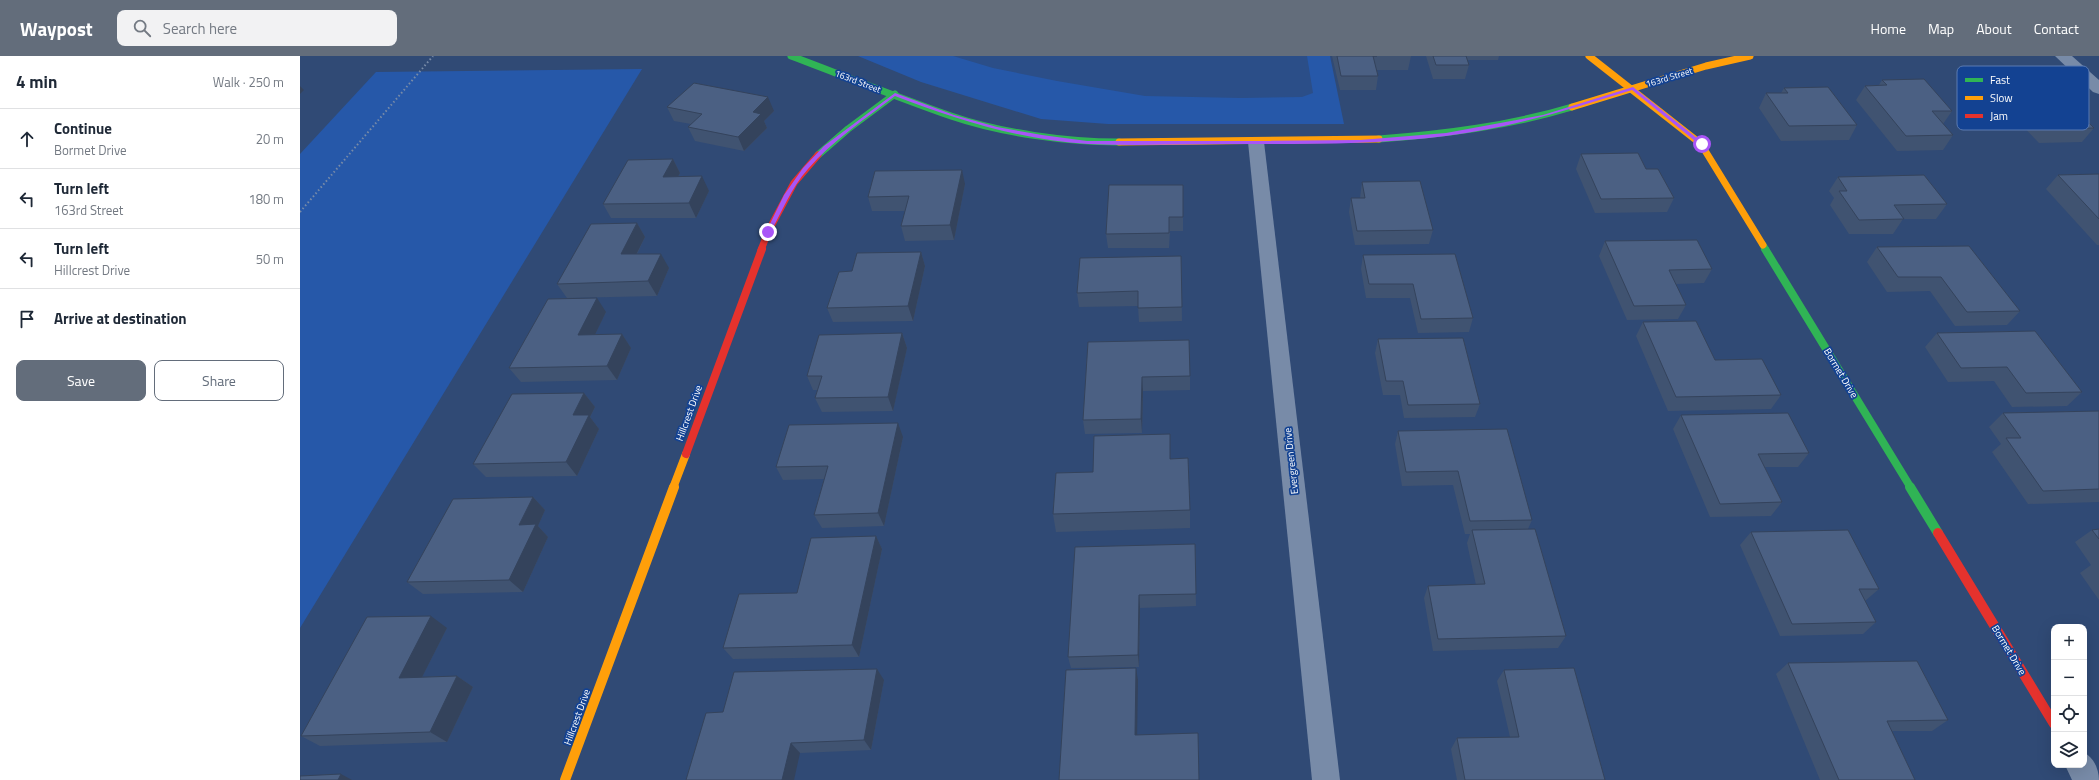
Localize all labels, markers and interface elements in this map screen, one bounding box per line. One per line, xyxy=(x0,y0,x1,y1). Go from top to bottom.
search box xyxy=(117,10,397,46)
text: Waypost xyxy=(20,14,93,43)
icon: search xyxy=(131,17,153,39)
text: Search here xyxy=(163,17,237,40)
text: Home xyxy=(1871,18,1906,39)
text: Map xyxy=(1928,18,1954,39)
text: About xyxy=(1976,18,2012,39)
text: Contact xyxy=(2034,18,2079,39)
street label: 163rd Street xyxy=(1644,64,1695,90)
street label: 163rd Street xyxy=(833,66,884,96)
legend xyxy=(1957,66,2089,130)
text: 4 min xyxy=(16,69,57,95)
text: Walk · 250 m xyxy=(213,72,284,92)
text: Fast xyxy=(1990,72,2010,88)
text: Slow xyxy=(1990,90,2013,106)
text: Jam xyxy=(1990,108,2008,124)
text: Continue xyxy=(54,117,112,140)
icon: ahead xyxy=(16,128,38,150)
text: 20 m xyxy=(256,129,284,149)
route start xyxy=(1693,135,1711,153)
text: Bormet Drive xyxy=(54,140,127,160)
text: Turn left xyxy=(54,177,109,200)
icon: left xyxy=(16,188,38,210)
text: 180 m xyxy=(248,189,284,209)
text: 163rd Street xyxy=(54,200,123,220)
route end xyxy=(759,223,777,241)
text: Turn left xyxy=(54,237,109,260)
icon: left xyxy=(16,248,38,270)
text: 50 m xyxy=(256,249,284,269)
text: Hillcrest Drive xyxy=(54,260,130,280)
text: Arrive at destination xyxy=(54,307,187,330)
icon: arrive xyxy=(16,308,38,330)
street label: Bormet Drive xyxy=(1820,345,1862,401)
button: Save xyxy=(16,360,146,401)
button: Share xyxy=(154,360,284,401)
street label: Hillcrest Drive xyxy=(672,383,706,443)
street label: Evergreen Drive xyxy=(1280,427,1302,495)
street label: Bormet Drive xyxy=(1988,622,2030,678)
map controls xyxy=(2051,624,2087,768)
button: + xyxy=(2051,624,2087,660)
button: − xyxy=(2051,660,2087,696)
street label: Hillcrest Drive xyxy=(560,687,594,747)
button: locate xyxy=(2051,696,2087,732)
button: layers xyxy=(2051,732,2087,768)

